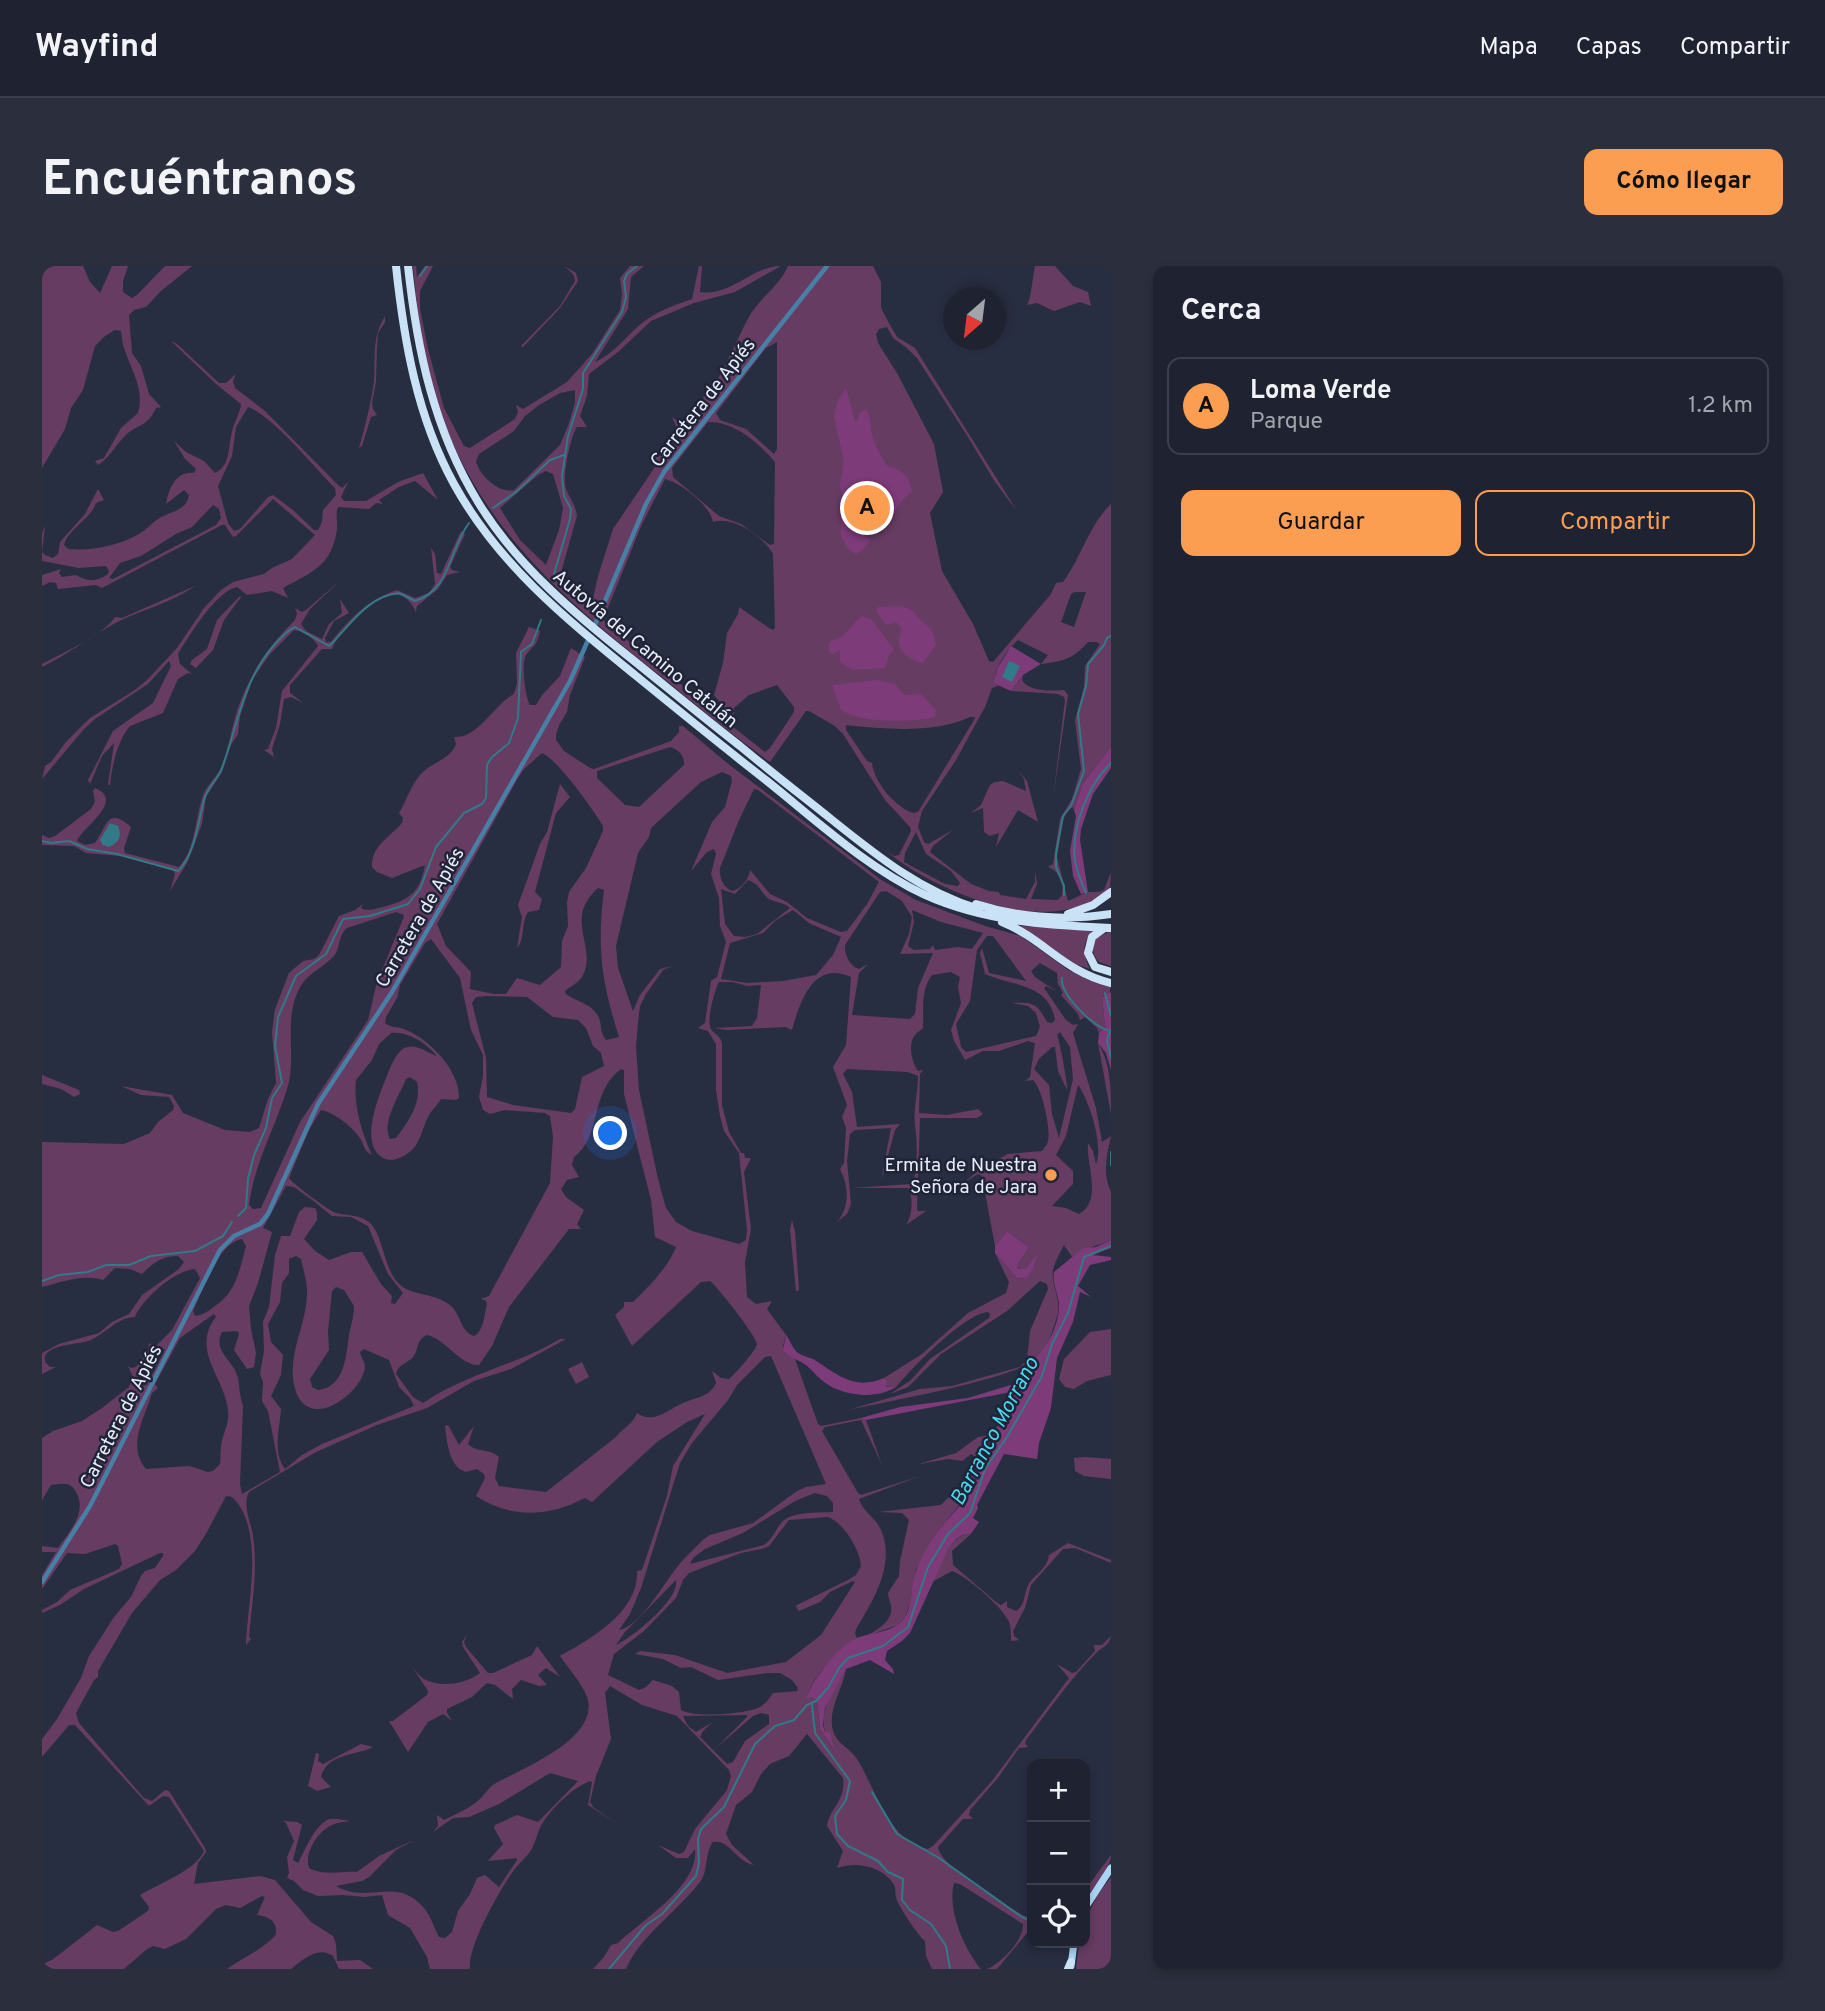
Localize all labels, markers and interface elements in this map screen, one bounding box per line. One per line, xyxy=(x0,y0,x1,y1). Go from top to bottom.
text: Wayfind xyxy=(35,27,158,69)
text: Mapa xyxy=(1480,33,1538,63)
text: Capas xyxy=(1576,33,1642,63)
text: Compartir xyxy=(1680,33,1790,63)
button: Cómo llegar xyxy=(1584,149,1783,215)
text: Encuéntranos xyxy=(42,151,357,213)
north arrow xyxy=(943,287,1006,350)
text: Cerca xyxy=(1181,293,1261,330)
street label: Carretera de Apiés xyxy=(646,334,762,473)
text: Loma Verde xyxy=(1250,375,1392,408)
text: A xyxy=(1198,392,1214,421)
text: 1.2 km xyxy=(1688,392,1753,421)
text: Parque xyxy=(1250,408,1323,437)
pin: A xyxy=(844,482,890,534)
button: Guardar xyxy=(1181,490,1461,556)
button: Compartir xyxy=(1475,490,1755,556)
street label: Autovía del Camino Catalán xyxy=(547,565,742,734)
street label: Carretera de Apiés xyxy=(371,844,471,992)
your location xyxy=(593,1116,627,1150)
place label: Ermita de Nuestra Señora de Jara xyxy=(884,1154,1037,1200)
marker: Ermita de Nuestra Señora de Jara xyxy=(1043,1167,1059,1183)
street label: Carretera de Apiés xyxy=(75,1341,168,1493)
water label: Barranco Morrano xyxy=(945,1352,1046,1511)
map controls xyxy=(1027,1759,1090,1948)
button: + xyxy=(1027,1759,1090,1822)
button: − xyxy=(1027,1822,1090,1885)
button: locate xyxy=(1027,1885,1090,1948)

